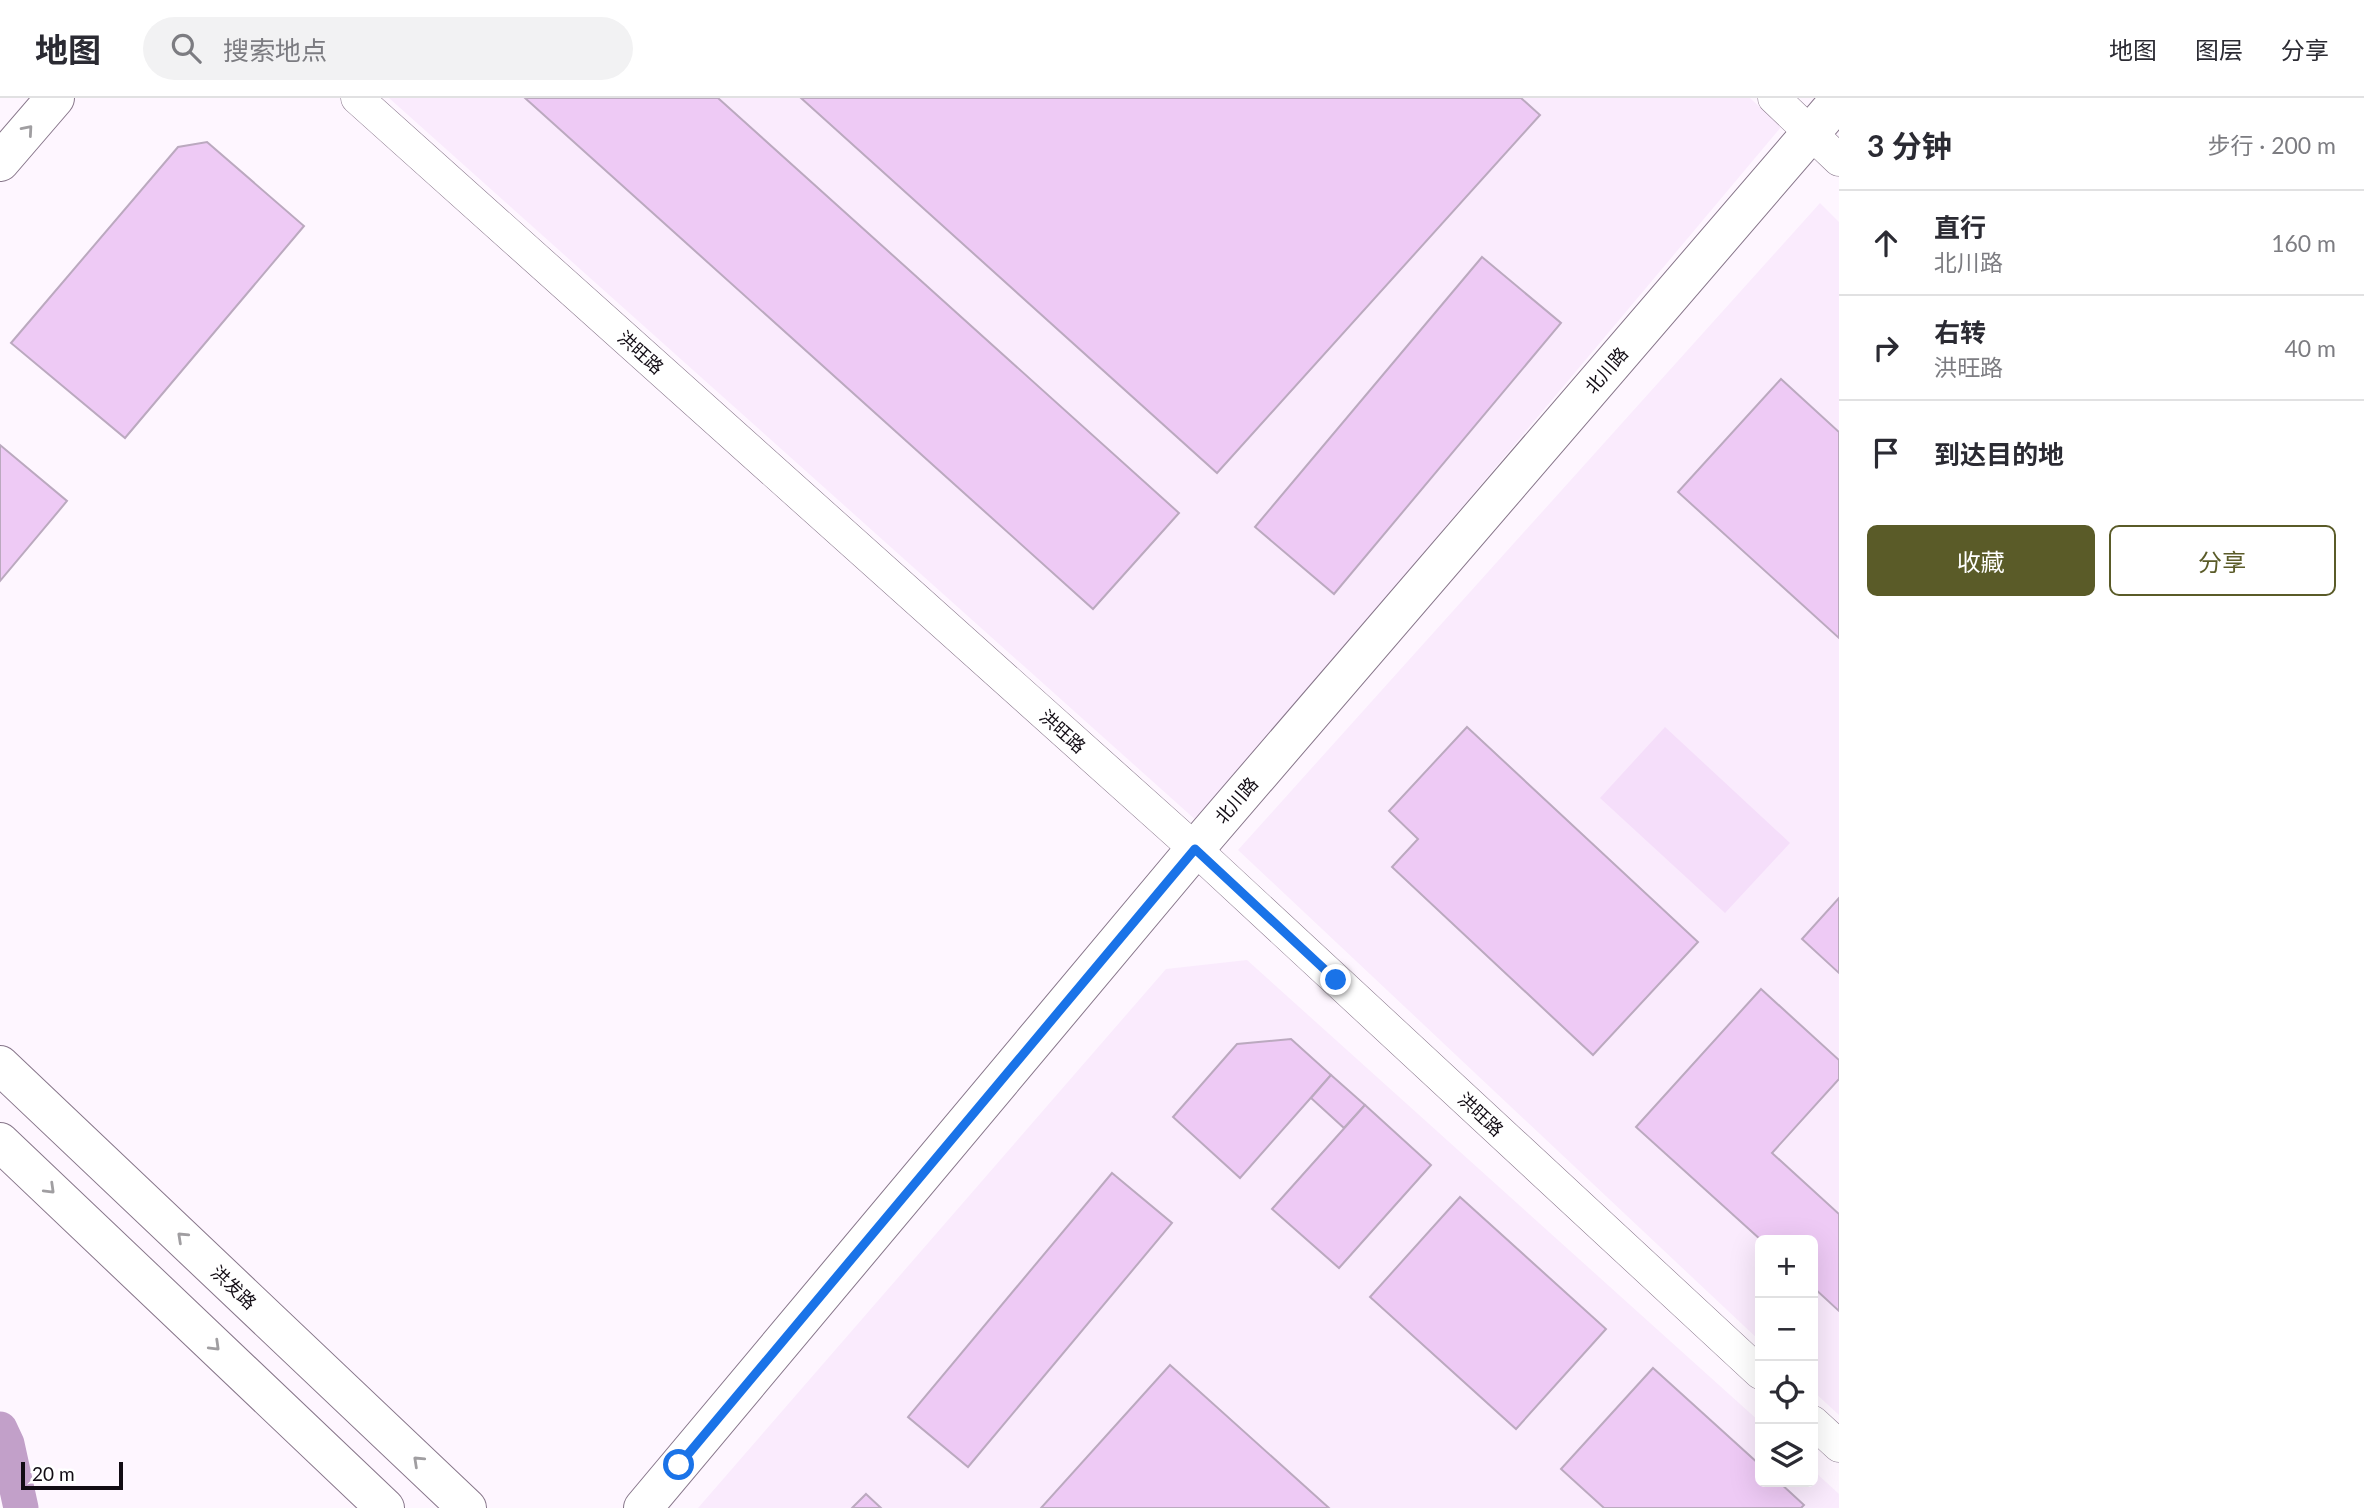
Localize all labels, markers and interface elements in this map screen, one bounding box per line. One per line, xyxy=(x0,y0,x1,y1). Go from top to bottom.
search box xyxy=(143,17,633,80)
text: 地图 xyxy=(35,29,101,69)
icon: search xyxy=(167,29,205,67)
text: 搜索地点 xyxy=(223,34,327,66)
text: 地图 xyxy=(2109,35,2157,64)
text: 图层 xyxy=(2195,35,2243,64)
text: 分享 xyxy=(2281,35,2329,64)
one-way arrow xyxy=(20,125,32,138)
text: 3 分钟 xyxy=(1867,127,1952,163)
text: 步行 · 200 m xyxy=(2207,131,2336,159)
text: 直行 xyxy=(1934,211,1986,243)
icon: ahead xyxy=(1867,224,1905,262)
text: 160 m xyxy=(2271,229,2336,257)
text: 北川路 xyxy=(1934,248,2003,276)
text: 右转 xyxy=(1934,316,1986,348)
street label: 洪旺路 xyxy=(614,326,668,378)
icon: right xyxy=(1867,329,1905,367)
text: 40 m xyxy=(2285,334,2336,362)
street label: 北川路 xyxy=(1580,342,1632,398)
text: 洪旺路 xyxy=(1934,353,2003,381)
icon: arrive xyxy=(1867,434,1905,472)
text: 到达目的地 xyxy=(1934,438,2064,470)
button: 收藏 xyxy=(1867,525,2095,596)
button: 分享 xyxy=(2109,525,2336,596)
street label: 洪旺路 xyxy=(1036,705,1090,757)
street label: 北川路 xyxy=(1210,772,1262,828)
route end xyxy=(1320,964,1351,995)
street label: 洪旺路 xyxy=(1454,1088,1508,1140)
one-way arrow xyxy=(41,1181,54,1194)
one-way arrow xyxy=(177,1233,190,1246)
map controls xyxy=(1755,1235,1818,1487)
button: + xyxy=(1755,1235,1818,1298)
street label: 洪发路 xyxy=(207,1261,261,1313)
button: − xyxy=(1755,1298,1818,1361)
one-way arrow xyxy=(206,1338,219,1350)
button: locate xyxy=(1755,1361,1818,1424)
button: layers xyxy=(1755,1424,1818,1487)
route start xyxy=(663,1449,694,1480)
one-way arrow xyxy=(413,1457,426,1469)
scale bar xyxy=(21,1459,122,1491)
text: 20 m xyxy=(32,1462,75,1485)

